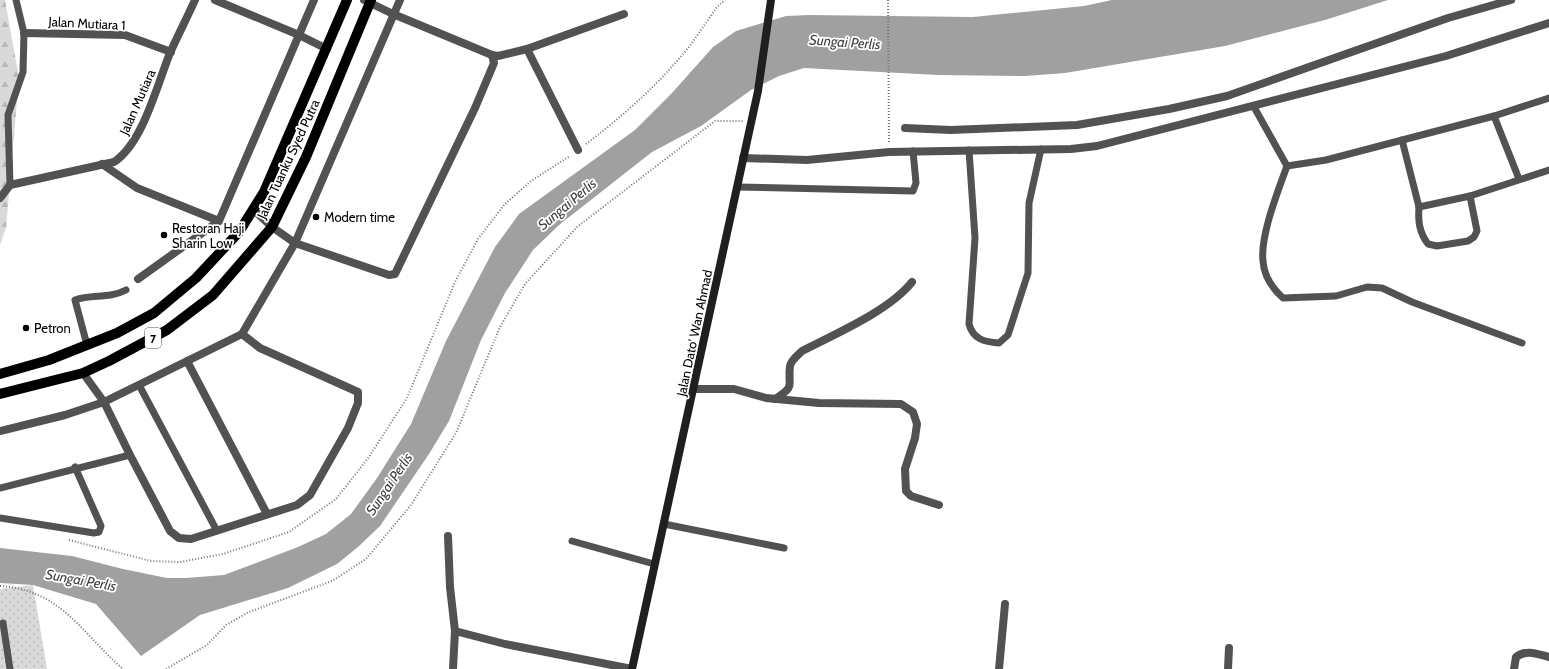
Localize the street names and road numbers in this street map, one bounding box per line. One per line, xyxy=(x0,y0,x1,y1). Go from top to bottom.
street label: Jalan Mutiara 1 xyxy=(47,13,126,33)
street label: Jalan Mutiara xyxy=(115,66,159,138)
street label: Jalan Tuanku Syed Putra xyxy=(253,96,323,222)
street label: Jalan Dato' Wan Ahmad xyxy=(673,268,715,399)
road number: 7 xyxy=(145,328,161,348)

